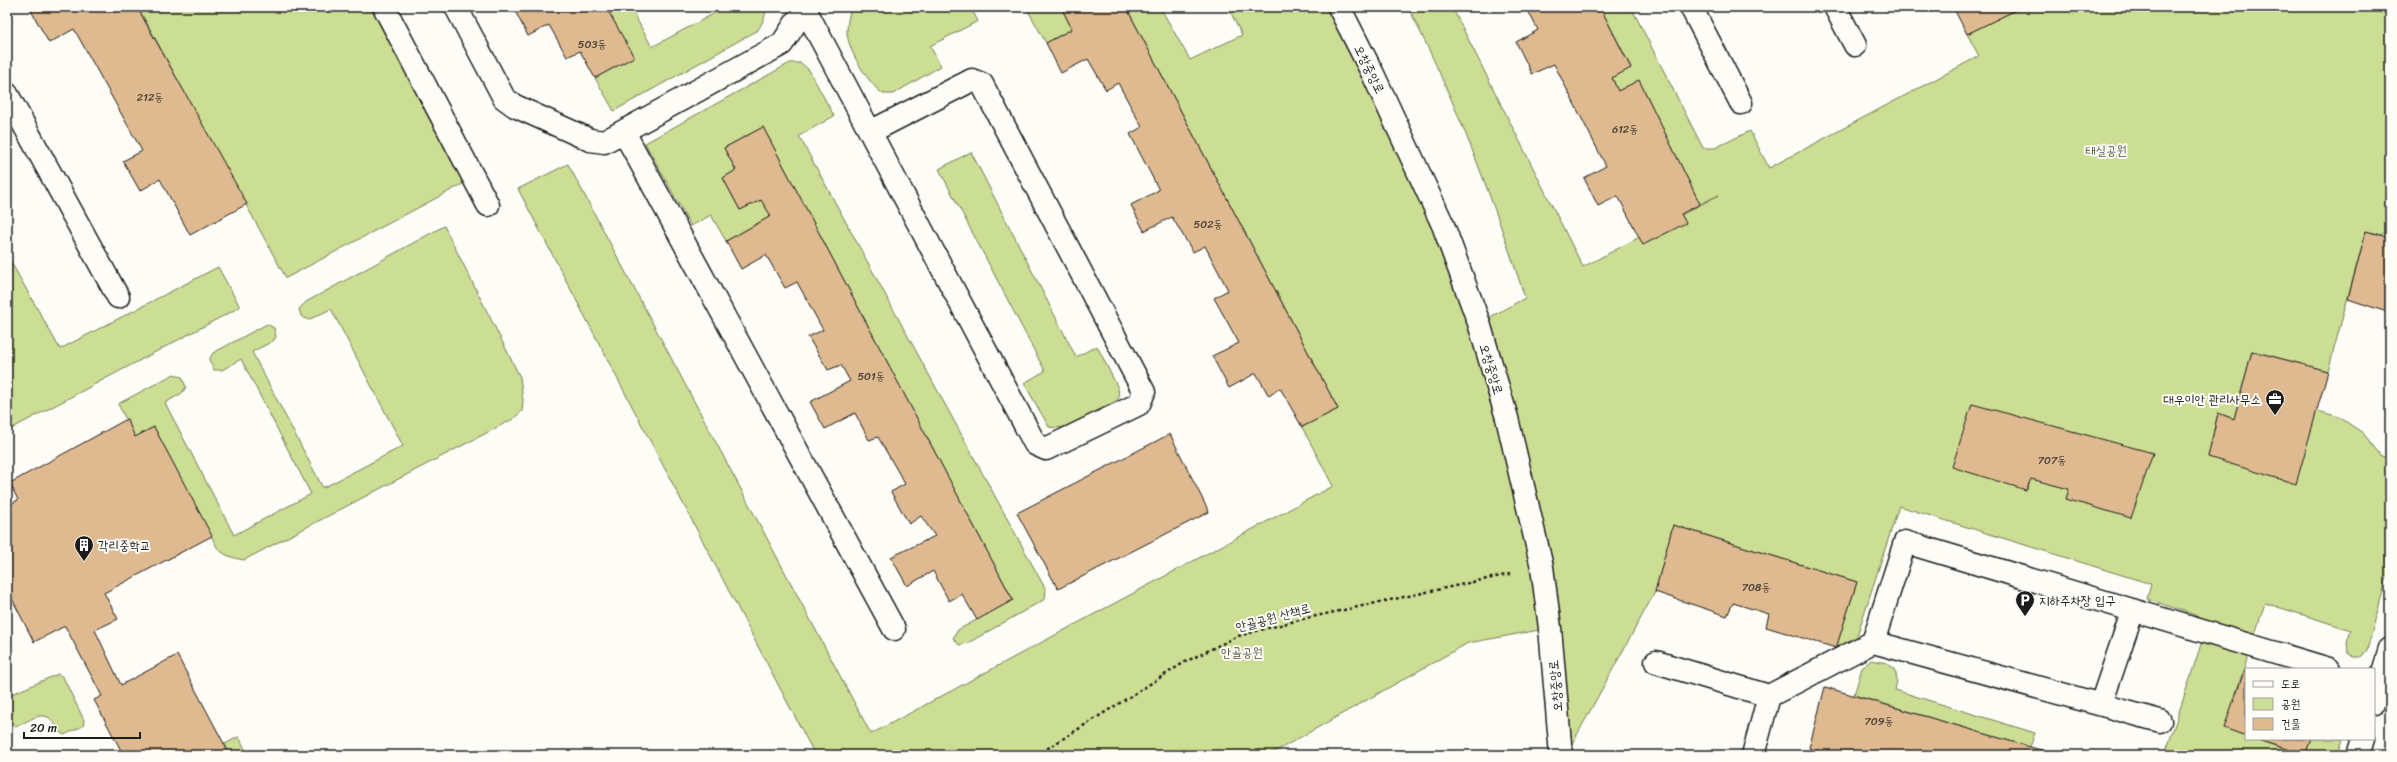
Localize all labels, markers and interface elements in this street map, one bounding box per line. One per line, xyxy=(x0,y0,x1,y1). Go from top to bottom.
house number: 503동 xyxy=(578,35,606,54)
street label: 오창중앙로 xyxy=(1348,41,1391,98)
house number: 212동 xyxy=(137,88,163,107)
house number: 612동 xyxy=(1612,120,1638,139)
park label: 태실공원 xyxy=(2085,139,2127,162)
house number: 502동 xyxy=(1194,215,1223,234)
street label: 오창중앙로 xyxy=(1473,341,1510,398)
house number: 501동 xyxy=(857,367,885,386)
place label: 대우이안 관리사무소 xyxy=(2163,388,2261,411)
office icon: 대우이안 관리사무소 xyxy=(2264,388,2286,416)
house number: 707동 xyxy=(2038,451,2066,470)
building icon: 각리중학교 xyxy=(73,534,95,562)
place label: 각리중학교 xyxy=(98,534,150,557)
house number: 708동 xyxy=(1742,578,1771,597)
parking icon: 지하주차장 입구 xyxy=(2014,589,2036,617)
place label: 지하주차장 입구 xyxy=(2039,589,2116,612)
street label: 안골공원 산책로 xyxy=(1233,596,1313,639)
park label: 안골공원 xyxy=(1221,641,1263,664)
street label: 오창중앙로 xyxy=(1542,659,1569,713)
legend xyxy=(2245,668,2375,740)
text: 도로 xyxy=(2281,673,2300,695)
text: 공원 xyxy=(2281,693,2300,715)
house number: 709동 xyxy=(1865,712,1894,731)
text: 건물 xyxy=(2281,713,2301,735)
scale bar xyxy=(24,714,140,740)
text: 20 m xyxy=(30,717,57,739)

